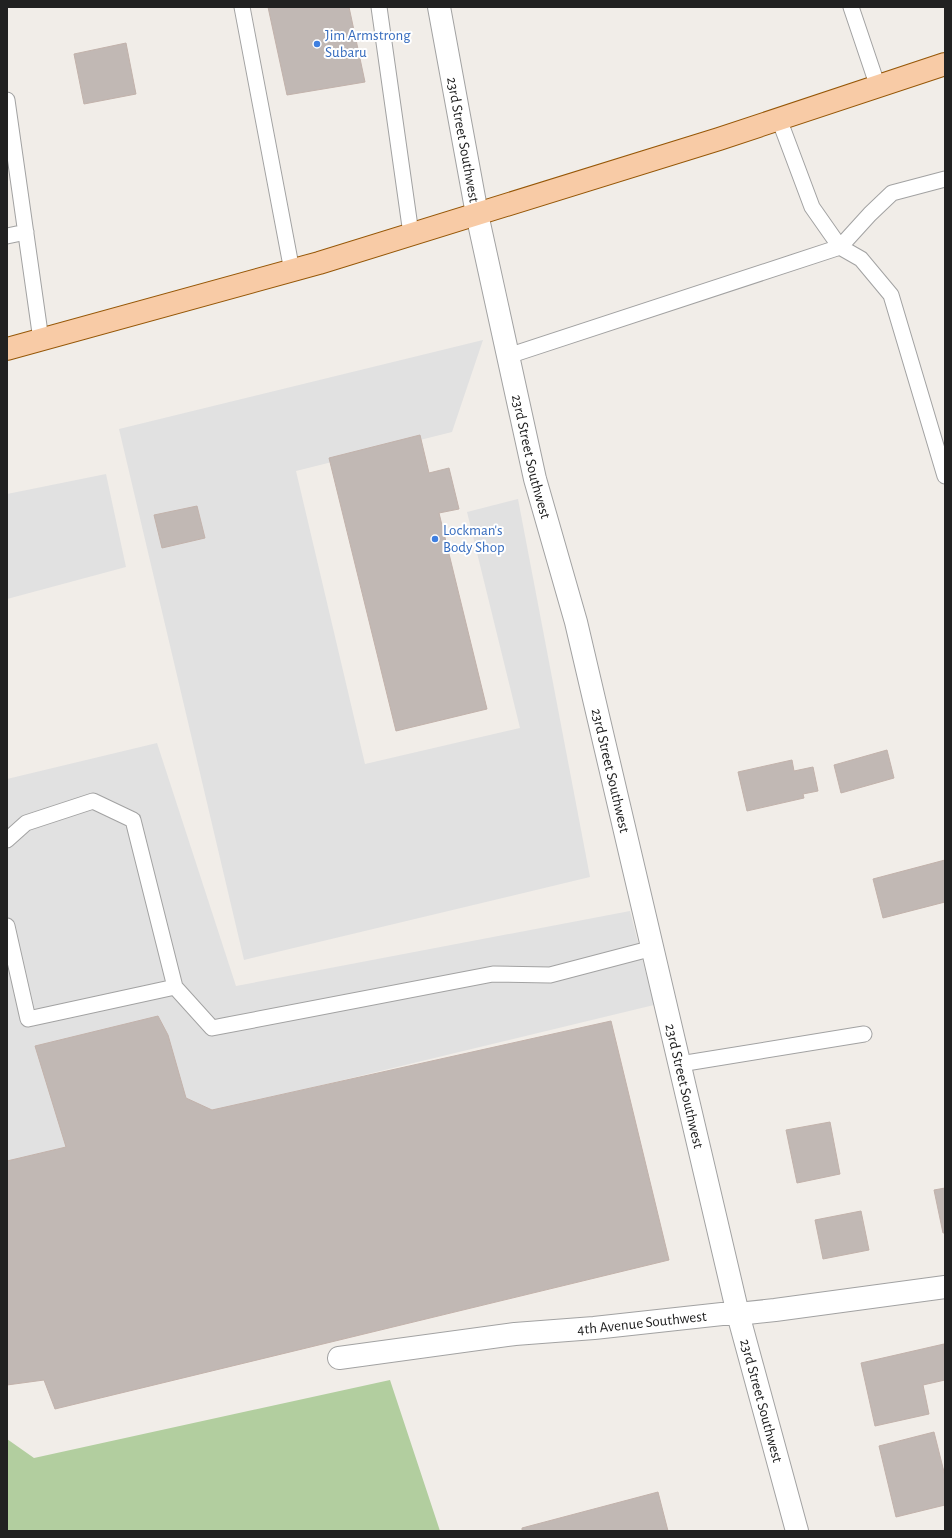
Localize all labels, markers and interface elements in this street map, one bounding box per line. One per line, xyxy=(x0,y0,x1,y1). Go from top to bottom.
place label: Jim Armstrong Subaru xyxy=(325,28,411,60)
marker: Jim Armstrong Subaru xyxy=(312,39,322,49)
street label: 23rd Street Southwest xyxy=(444,76,482,204)
street label: 23rd Street Southwest xyxy=(509,393,553,521)
place label: Lockman's Body Shop xyxy=(443,523,505,555)
marker: Lockman's Body Shop xyxy=(430,534,440,544)
street label: 23rd Street Southwest xyxy=(588,707,632,834)
street label: 23rd Street Southwest xyxy=(662,1022,706,1150)
street label: 4th Avenue Southwest xyxy=(577,1309,707,1337)
street label: 23rd Street Southwest xyxy=(737,1337,785,1464)

